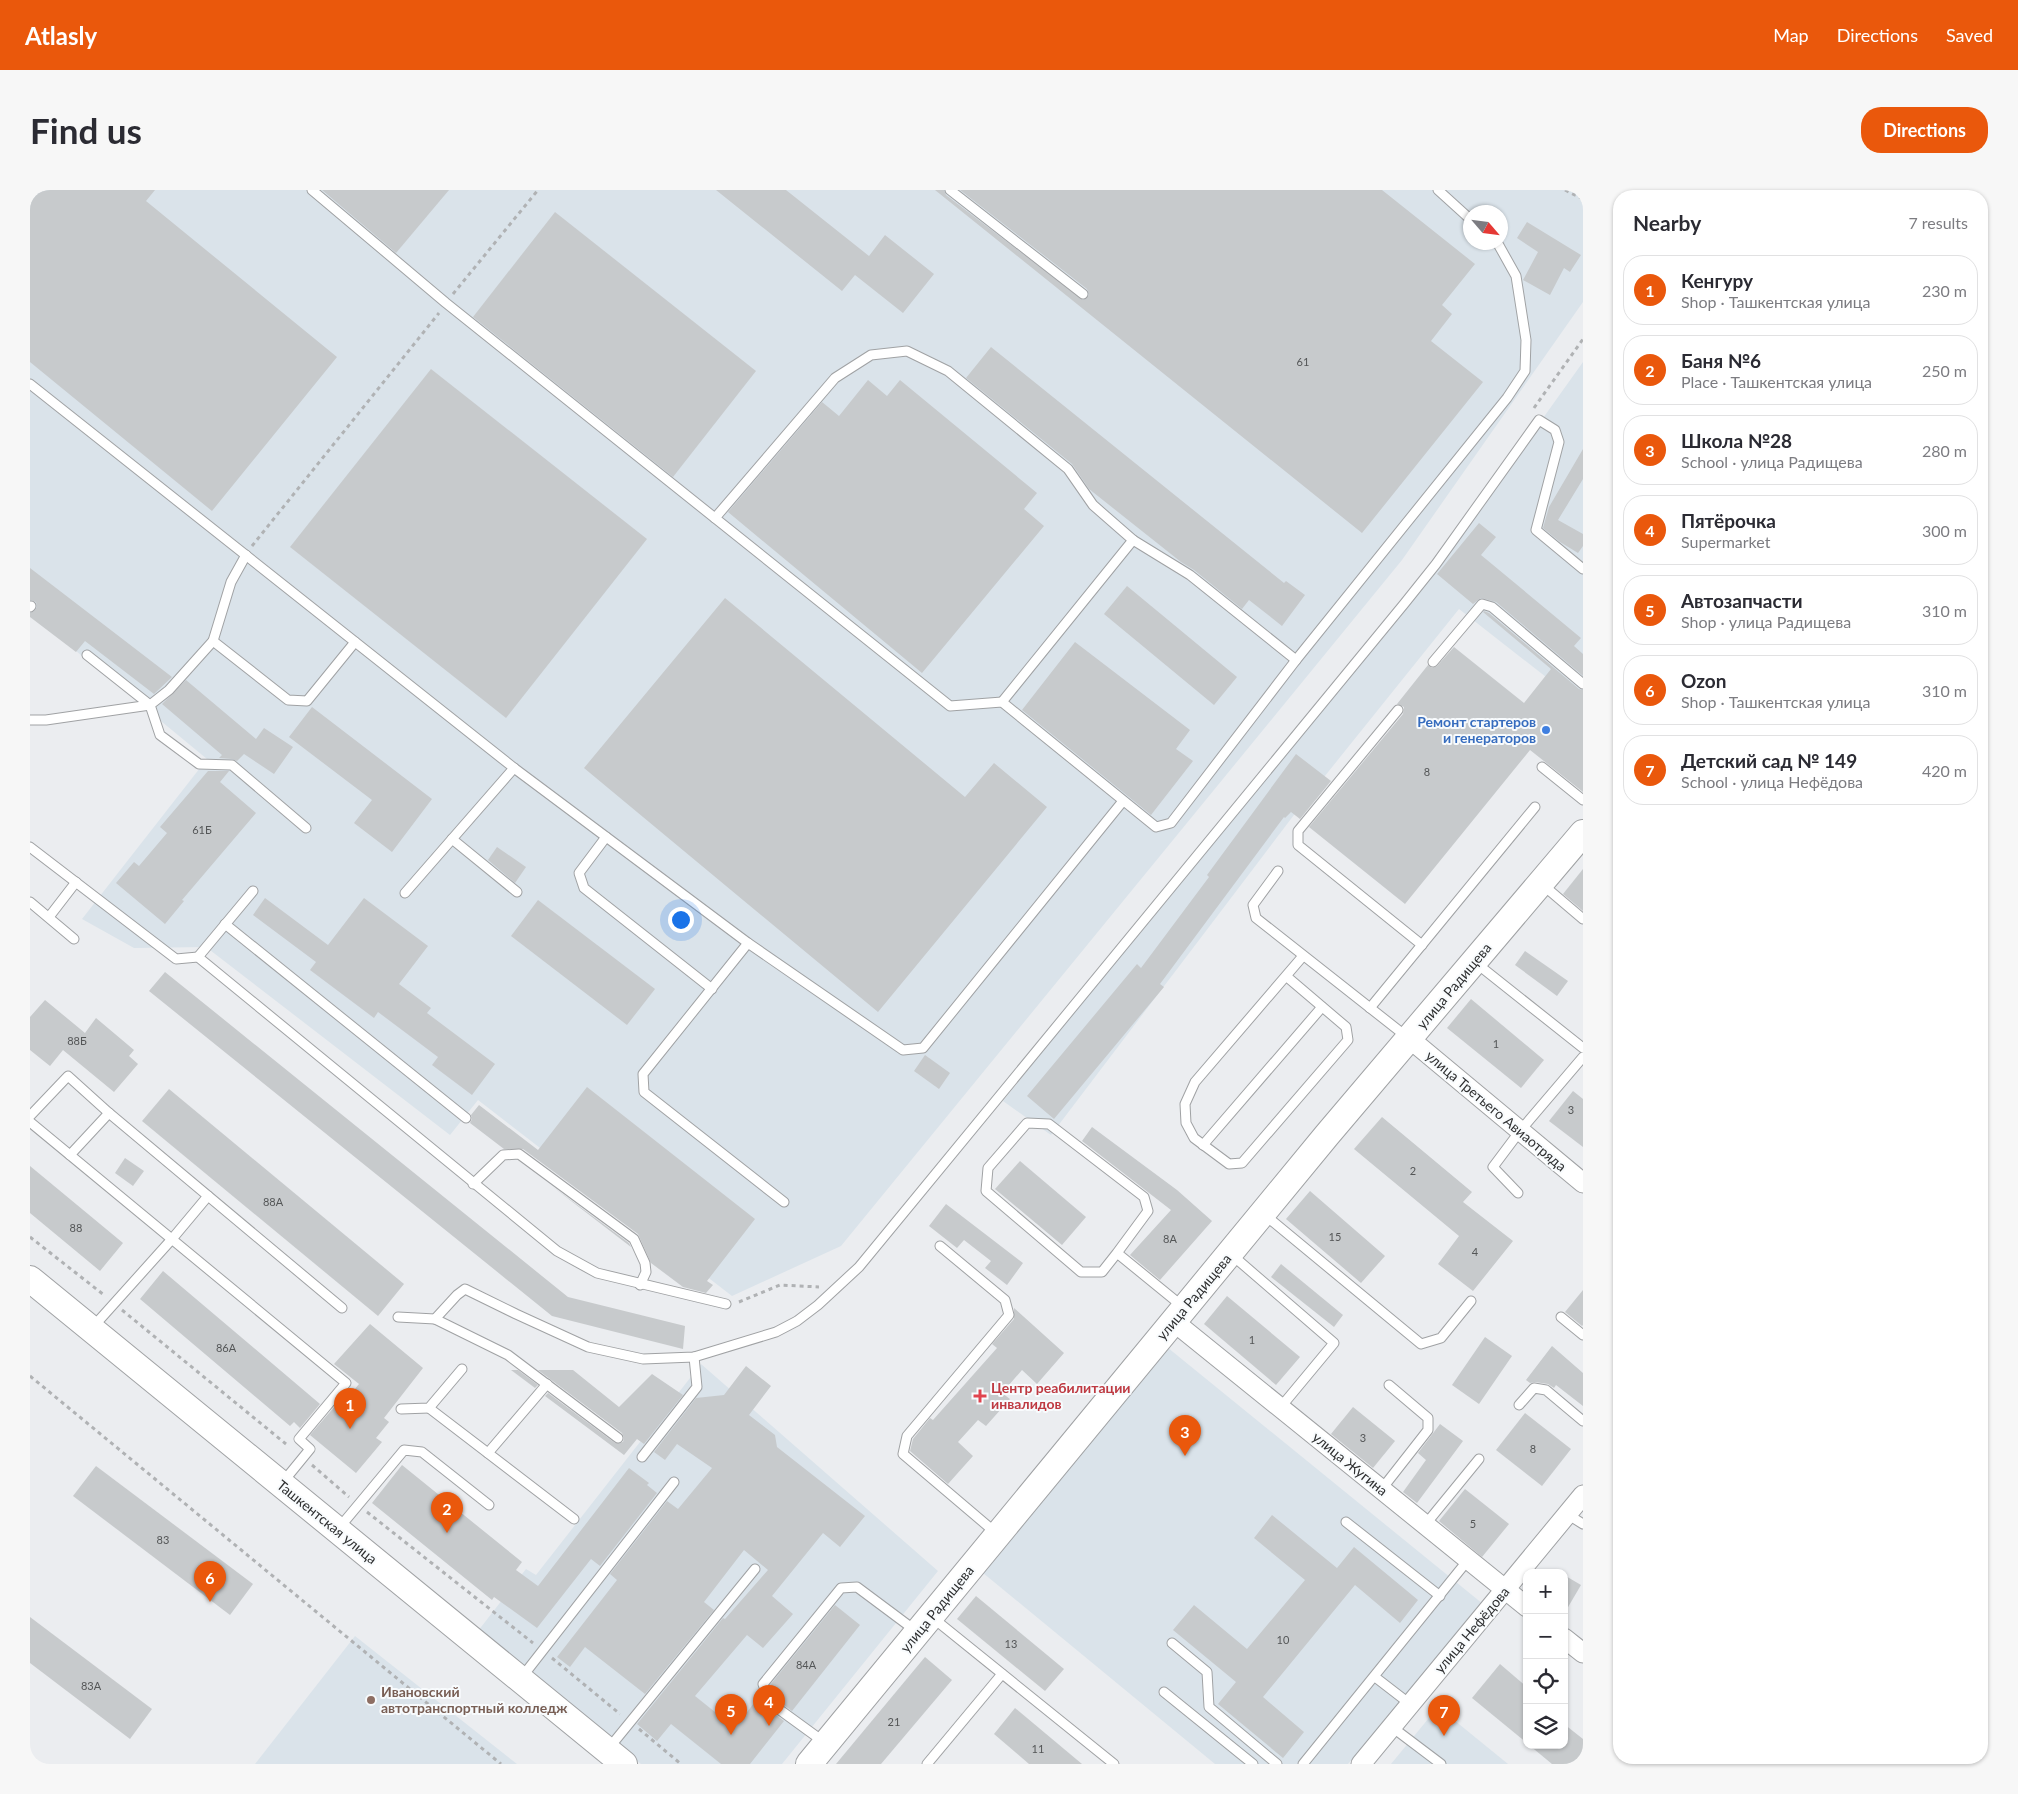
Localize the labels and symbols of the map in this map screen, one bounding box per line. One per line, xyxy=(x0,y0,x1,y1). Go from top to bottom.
north arrow xyxy=(1463,205,1508,250)
house number: 61 xyxy=(1297,355,1309,368)
place label: Ремонт стартеров и генераторов xyxy=(1417,713,1536,746)
marker: Ремонт стартеров и генераторов xyxy=(1540,724,1552,736)
house number: 8 xyxy=(1424,765,1430,778)
house number: 61Б xyxy=(192,823,212,836)
your location xyxy=(668,907,694,933)
street label: улица Радищева xyxy=(1413,939,1495,1032)
house number: 88Б xyxy=(67,1034,87,1047)
house number: 1 xyxy=(1493,1037,1499,1050)
street label: улица Третьего Авиаотряда xyxy=(1423,1047,1570,1174)
house number: 3 xyxy=(1568,1103,1574,1116)
house number: 2 xyxy=(1410,1164,1416,1177)
house number: 88А xyxy=(263,1195,284,1208)
house number: 88 xyxy=(70,1221,82,1234)
house number: 15 xyxy=(1329,1230,1341,1243)
house number: 8А xyxy=(1163,1232,1177,1245)
house number: 4 xyxy=(1472,1245,1479,1258)
street label: улица Радищева xyxy=(1153,1250,1235,1343)
house number: 1 xyxy=(1249,1333,1255,1346)
house number: 86А xyxy=(216,1341,237,1354)
place label: Центр реабилитации инвалидов xyxy=(991,1379,1130,1412)
pin: 1 xyxy=(334,1388,366,1429)
marker: Центр реабилитации инвалидов xyxy=(973,1389,987,1403)
pin: 3 xyxy=(1169,1415,1201,1456)
street label: улица Жугина xyxy=(1309,1428,1391,1499)
house number: 3 xyxy=(1360,1431,1366,1444)
house number: 8 xyxy=(1530,1442,1536,1455)
street label: Ташкентская улица xyxy=(274,1476,381,1567)
pin: 2 xyxy=(431,1492,463,1533)
house number: 5 xyxy=(1470,1517,1476,1530)
house number: 83 xyxy=(157,1533,169,1546)
pin: 6 xyxy=(194,1561,226,1602)
street label: улица Радищева xyxy=(896,1562,977,1656)
street label: улица Нефёдова xyxy=(1431,1583,1513,1676)
house number: 10 xyxy=(1277,1633,1290,1646)
house number: 13 xyxy=(1005,1637,1017,1650)
house number: 84А xyxy=(796,1658,817,1671)
house number: 83А xyxy=(81,1679,102,1692)
place label: Ивановский автотранспортный колледж xyxy=(381,1683,568,1716)
pin: 4 xyxy=(753,1685,785,1726)
marker: Ивановский автотранспортный колледж xyxy=(365,1694,377,1706)
pin: 5 xyxy=(715,1694,747,1735)
pin: 7 xyxy=(1428,1695,1460,1736)
house number: 21 xyxy=(888,1715,900,1728)
house number: 11 xyxy=(1032,1742,1044,1755)

